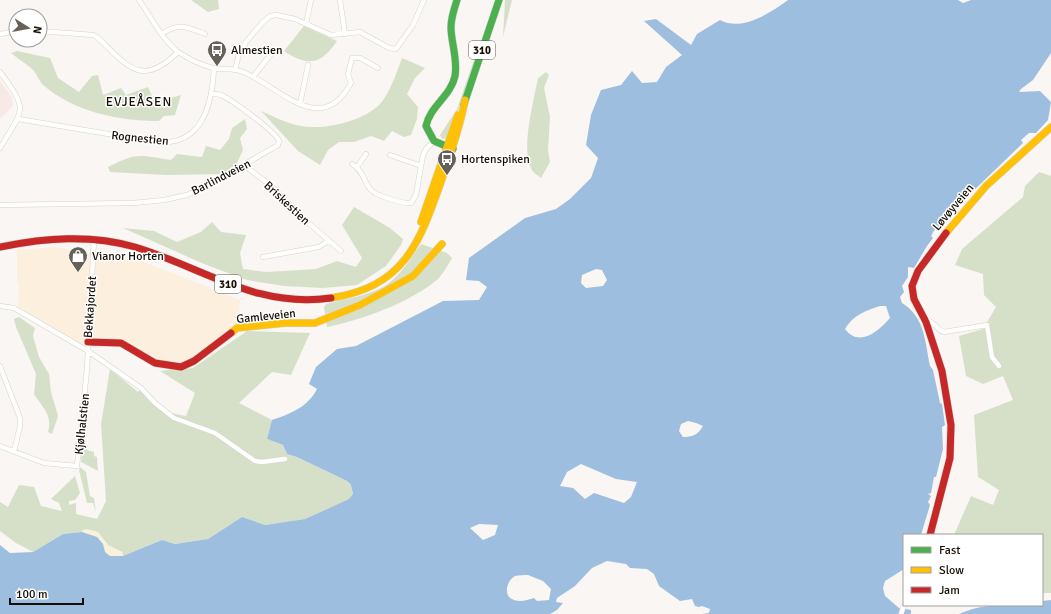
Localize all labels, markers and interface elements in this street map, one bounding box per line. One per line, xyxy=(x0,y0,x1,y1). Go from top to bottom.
north arrow xyxy=(8,8,48,48)
text: N xyxy=(30,25,44,35)
bus stop icon: Almestien xyxy=(206,39,228,67)
road number: 310 xyxy=(469,41,495,59)
place label: Almestien xyxy=(231,43,283,58)
district label: EVJEÅSEN xyxy=(106,93,172,110)
street label: Rognestien xyxy=(111,128,169,149)
bus stop icon: Hortenspiken xyxy=(436,148,458,176)
place label: Hortenspiken xyxy=(461,152,530,167)
street label: Barlindveien xyxy=(189,156,253,199)
street label: Briskestien xyxy=(261,178,313,228)
street label: Løvøyveien xyxy=(930,181,977,234)
shop icon: Vianor Horten xyxy=(67,245,89,273)
place label: Vianor Horten xyxy=(92,249,164,264)
road number: 310 xyxy=(215,275,241,293)
street label: Bekkajordet xyxy=(81,276,100,338)
street label: Gamleveien xyxy=(236,306,297,327)
street label: Kjølhalstien xyxy=(72,393,93,456)
legend xyxy=(903,534,1043,606)
text: Fast xyxy=(939,543,960,558)
text: Slow xyxy=(939,563,964,578)
scale bar xyxy=(10,580,83,606)
text: Jam xyxy=(939,583,960,598)
text: 100 m xyxy=(16,587,48,602)

